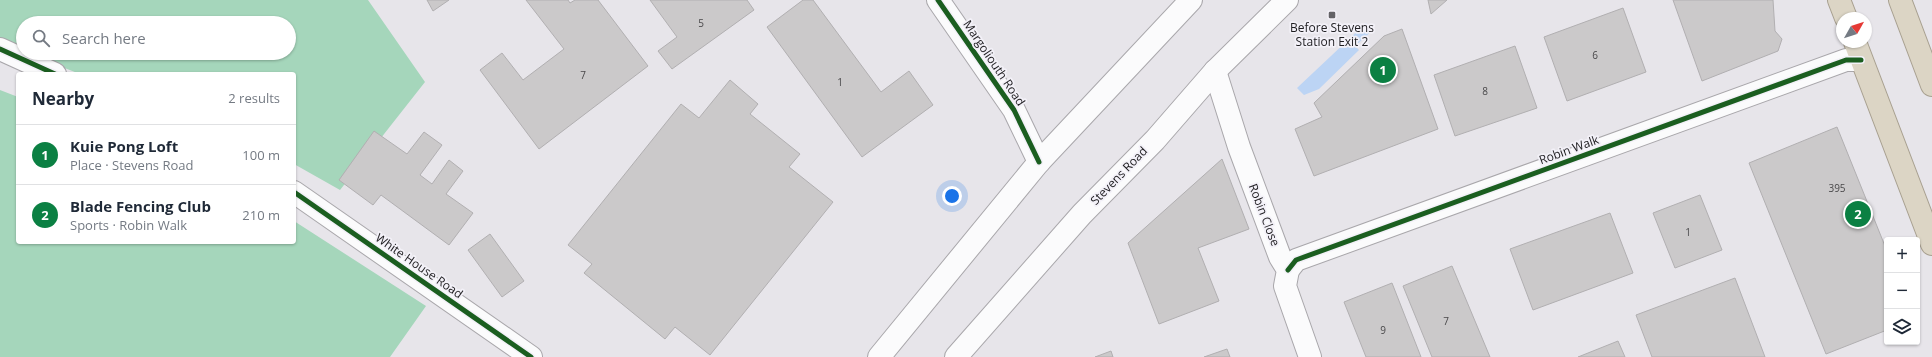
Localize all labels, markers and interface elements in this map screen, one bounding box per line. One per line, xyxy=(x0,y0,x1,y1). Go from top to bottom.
marker: Before Stevens Station Exit 2 xyxy=(1327,10,1337,20)
north arrow xyxy=(1836,12,1872,48)
search box xyxy=(16,16,296,60)
house number: 5 xyxy=(698,16,704,30)
street label: Margoliouth Road xyxy=(959,16,1029,109)
place label: Before Stevens Station Exit 2 xyxy=(1290,19,1374,50)
icon: search xyxy=(30,27,52,49)
text: Search here xyxy=(62,28,146,48)
house number: 6 xyxy=(1592,48,1598,62)
pin: 1 xyxy=(1370,55,1396,85)
house number: 7 xyxy=(580,68,586,82)
house number: 1 xyxy=(837,75,843,89)
house number: 8 xyxy=(1482,84,1488,98)
text: Nearby xyxy=(32,87,94,110)
text: 2 results xyxy=(228,89,280,107)
street label: Robin Walk xyxy=(1537,131,1602,168)
text: Kuie Pong Loft xyxy=(70,136,178,156)
street label: Stevens Road xyxy=(1086,143,1151,209)
text: 1 xyxy=(41,146,49,164)
text: 100 m xyxy=(242,146,280,164)
text: Place · Stevens Road xyxy=(70,156,193,174)
street label: Robin Close xyxy=(1245,181,1284,249)
house number: 395 xyxy=(1828,181,1846,195)
your location xyxy=(942,186,962,206)
text: Blade Fencing Club xyxy=(70,196,211,216)
pin: 2 xyxy=(1845,199,1871,229)
text: 2 xyxy=(41,206,49,224)
text: 210 m xyxy=(242,206,280,224)
text: Sports · Robin Walk xyxy=(70,216,187,234)
house number: 1 xyxy=(1685,225,1691,239)
street label: White House Road xyxy=(372,229,466,302)
map controls xyxy=(1884,237,1920,345)
button: + xyxy=(1884,237,1920,273)
button: − xyxy=(1884,273,1920,309)
button: layers xyxy=(1884,309,1920,345)
house number: 7 xyxy=(1443,314,1449,328)
house number: 9 xyxy=(1380,323,1386,337)

